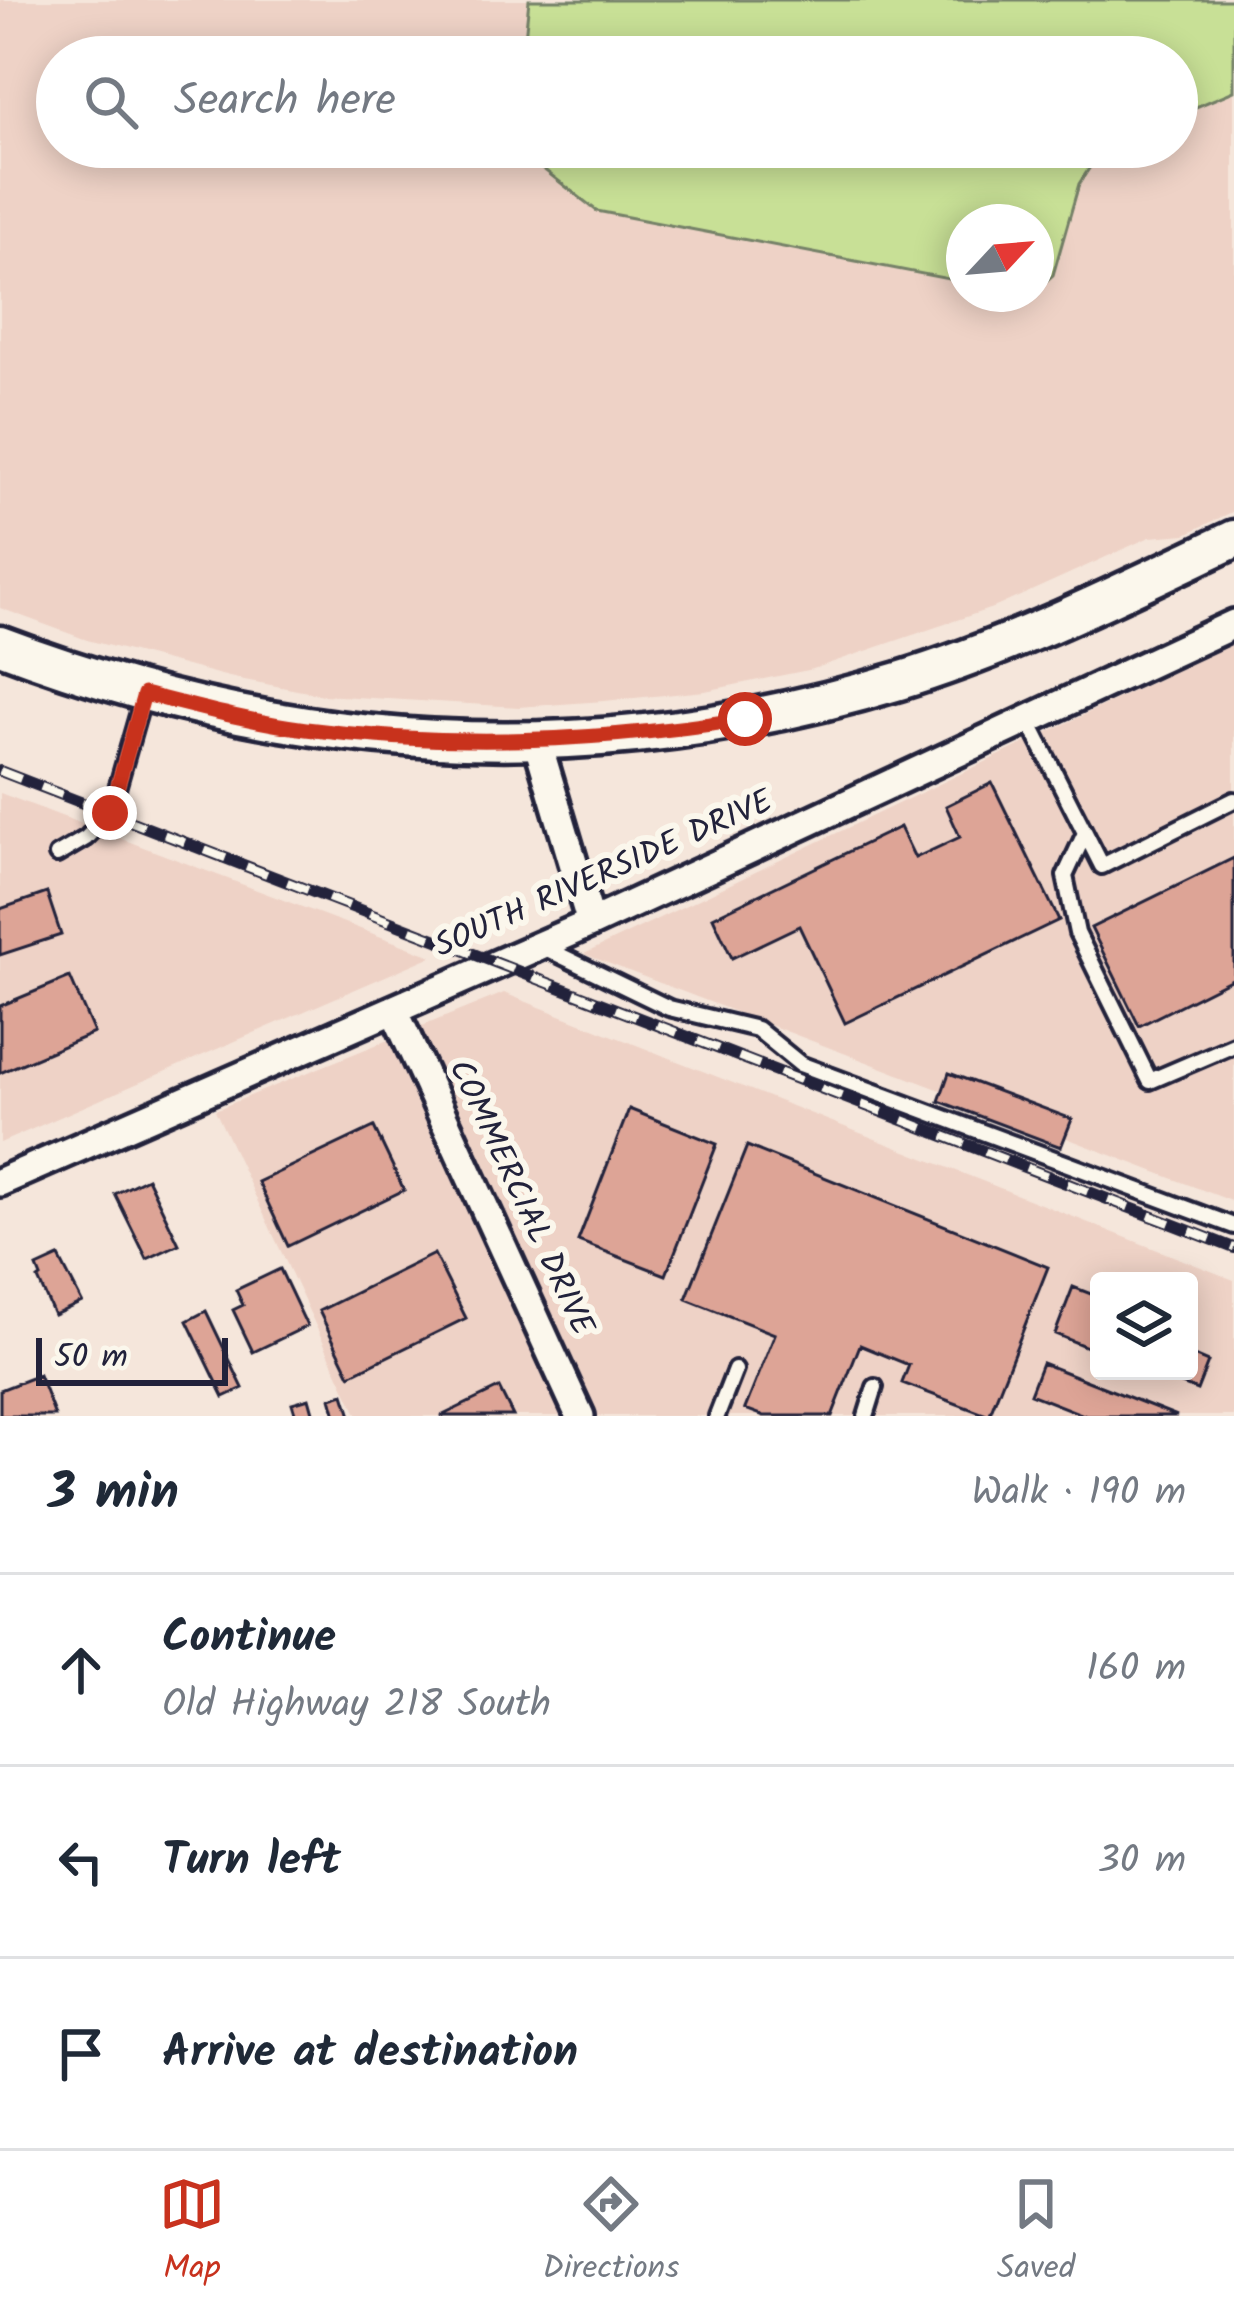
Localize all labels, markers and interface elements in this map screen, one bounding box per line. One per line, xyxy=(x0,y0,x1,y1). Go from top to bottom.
search box xyxy=(36,36,1198,168)
text: Search here xyxy=(174,66,396,138)
icon: search xyxy=(78,69,144,135)
north arrow xyxy=(946,204,1054,312)
route start xyxy=(718,692,772,746)
street label: SOUTH RIVERSIDE DRIVE xyxy=(426,776,782,974)
route end xyxy=(83,786,137,840)
street label: COMMERCIAL DRIVE xyxy=(433,1051,608,1346)
map controls xyxy=(1090,1272,1198,1380)
button: layers xyxy=(1090,1272,1198,1380)
scale bar xyxy=(36,1332,228,1385)
text: 50 m xyxy=(54,1332,128,1385)
text: 3 min xyxy=(48,1454,179,1535)
text: Walk · 190 m xyxy=(971,1463,1186,1525)
text: Continue xyxy=(162,1603,336,1675)
icon: ahead xyxy=(48,1637,114,1703)
text: 160 m xyxy=(1086,1639,1186,1701)
text: Old Highway 218 South xyxy=(162,1675,551,1737)
text: Turn left xyxy=(162,1826,341,1898)
icon: left xyxy=(48,1829,114,1895)
text: 30 m xyxy=(1098,1831,1186,1893)
text: Arrive at destination xyxy=(162,2018,578,2090)
icon: arrive xyxy=(48,2021,114,2087)
tab: Map xyxy=(159,2171,225,2296)
tab: Directions xyxy=(542,2171,679,2296)
tab: Saved xyxy=(997,2171,1075,2296)

